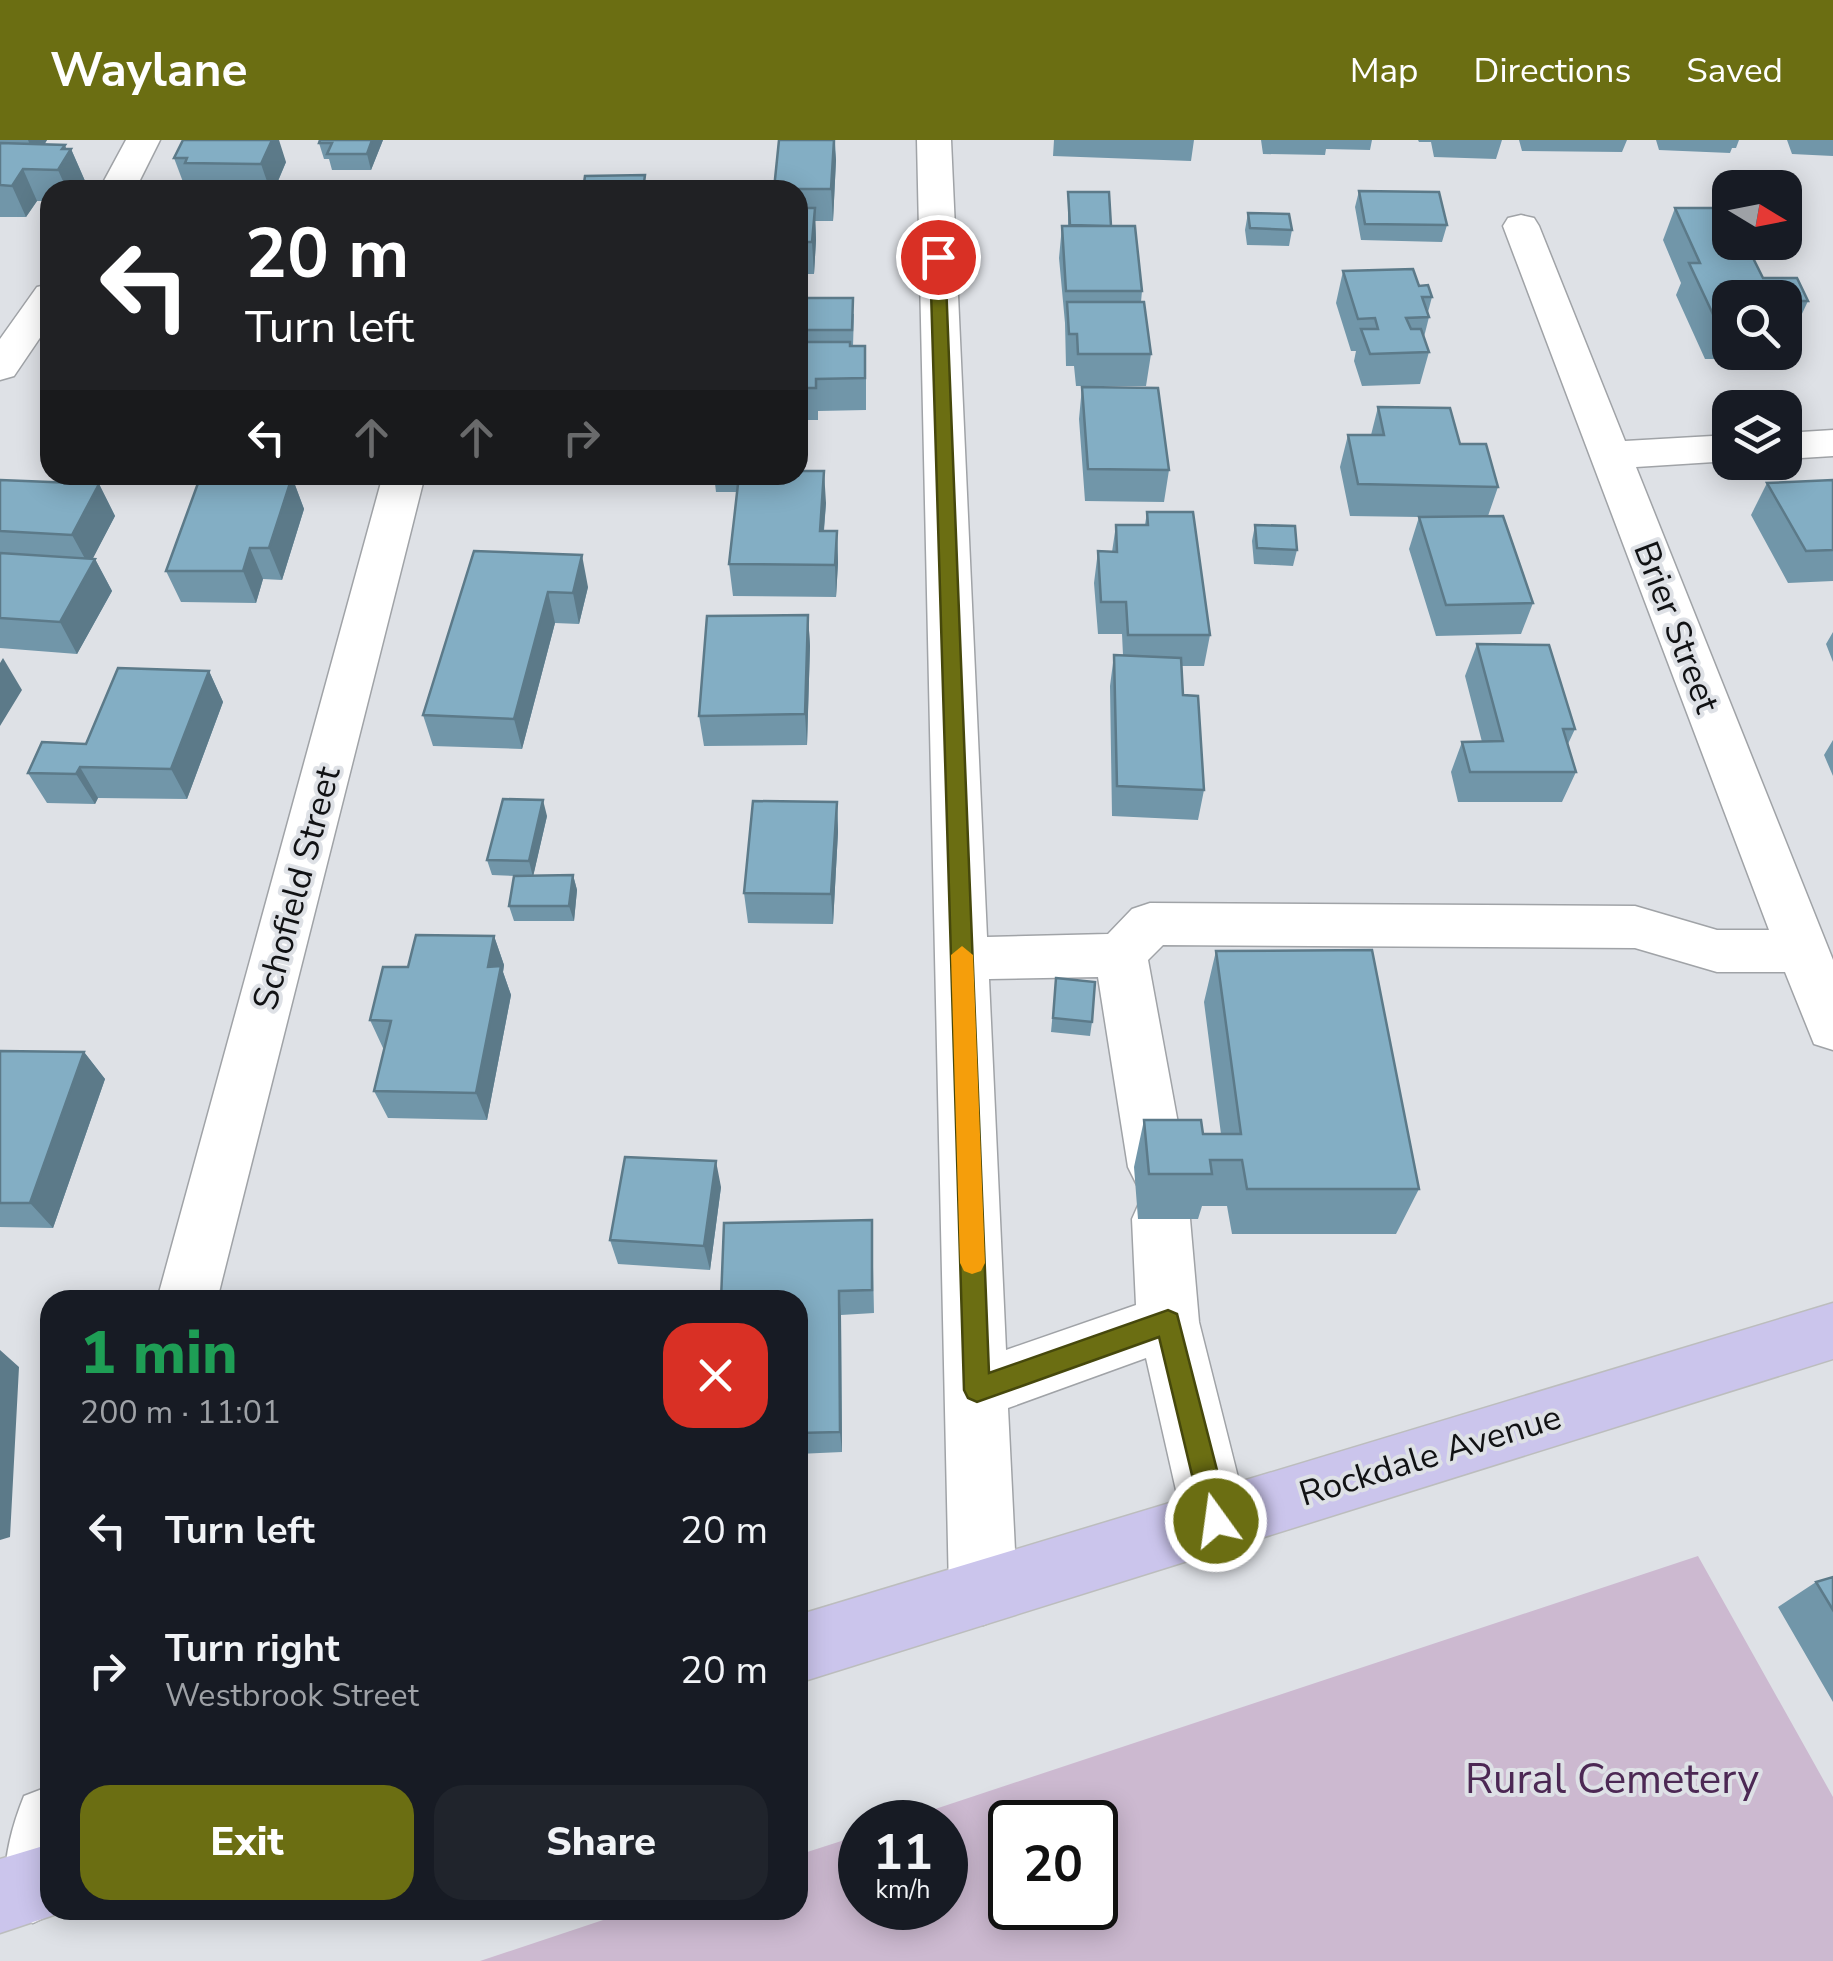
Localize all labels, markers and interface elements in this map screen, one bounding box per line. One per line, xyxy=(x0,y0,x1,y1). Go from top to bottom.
text: Waylane xyxy=(50,37,247,103)
text: Map xyxy=(1350,47,1419,94)
text: Directions xyxy=(1474,47,1631,94)
text: Saved xyxy=(1686,47,1783,94)
north arrow xyxy=(1712,170,1802,260)
map controls xyxy=(1712,170,1802,480)
text: 20 m xyxy=(245,206,409,302)
pin xyxy=(896,215,981,300)
icon: left xyxy=(80,220,210,350)
icon: arrive xyxy=(911,230,966,285)
button: search xyxy=(1712,280,1802,370)
text: Turn left xyxy=(245,297,414,358)
button: layers xyxy=(1712,390,1802,480)
icon: left xyxy=(239,410,294,465)
icon: ahead xyxy=(344,410,399,465)
icon: ahead xyxy=(449,410,504,465)
icon: right xyxy=(554,410,609,465)
street label: Brier Street xyxy=(1622,535,1731,720)
street label: Schofield Street xyxy=(241,761,352,1015)
text: 1 min xyxy=(80,1312,238,1394)
button: close xyxy=(663,1323,768,1428)
text: 200 m · 11:01 xyxy=(80,1391,281,1434)
street label: Rockdale Avenue xyxy=(1293,1393,1567,1518)
position arrow xyxy=(1164,1469,1268,1573)
icon: left xyxy=(80,1503,135,1558)
text: Turn left xyxy=(165,1505,315,1556)
text: 20 m xyxy=(680,1505,768,1556)
text: Turn right xyxy=(165,1623,340,1674)
icon: right xyxy=(80,1643,135,1698)
text: 20 m xyxy=(680,1645,768,1696)
text: Westbrook Street xyxy=(165,1674,419,1717)
park label: Rural Cemetery xyxy=(1465,1751,1759,1808)
button: Exit xyxy=(80,1785,414,1900)
button: Share xyxy=(434,1785,768,1900)
speed limit sign: 20 xyxy=(988,1800,1118,1930)
text: 11 xyxy=(873,1818,933,1887)
text: km/h xyxy=(875,1873,931,1907)

